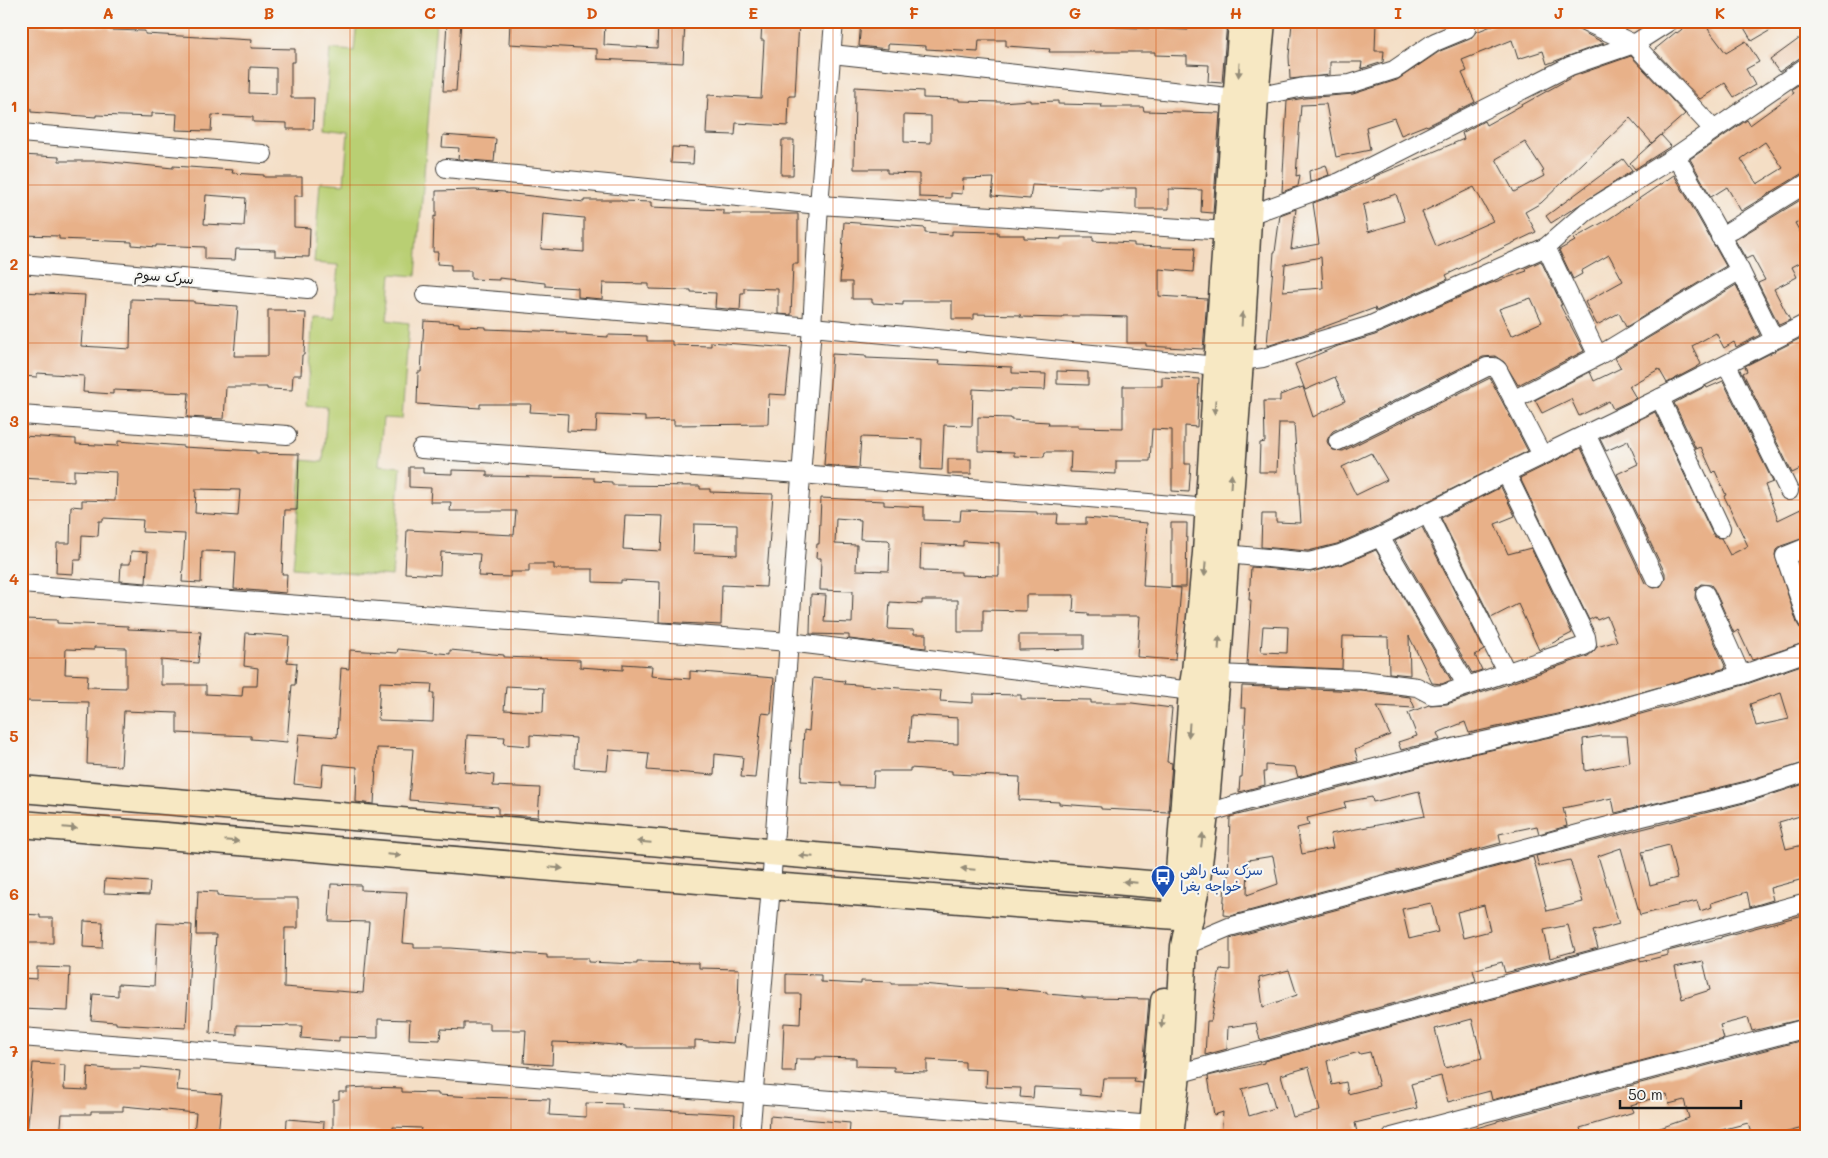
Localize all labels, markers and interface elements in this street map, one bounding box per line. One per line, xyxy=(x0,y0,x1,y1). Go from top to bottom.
text: A xyxy=(102,2,114,23)
text: B xyxy=(264,2,274,23)
text: C xyxy=(424,2,436,23)
text: D xyxy=(586,2,598,23)
text: E xyxy=(748,2,758,23)
text: F xyxy=(909,2,919,23)
text: G xyxy=(1069,2,1081,23)
text: H xyxy=(1230,2,1242,23)
text: I xyxy=(1394,2,1402,23)
text: J xyxy=(1554,2,1564,23)
text: K xyxy=(1715,2,1725,23)
one-way arrow xyxy=(1235,62,1243,78)
text: 1 xyxy=(10,95,18,116)
text: 2 xyxy=(10,253,19,274)
street label: سرک سوم xyxy=(133,264,195,291)
one-way arrow xyxy=(1239,311,1247,327)
one-way arrow xyxy=(1210,399,1218,415)
text: 3 xyxy=(9,410,19,431)
one-way arrow xyxy=(1228,473,1236,489)
one-way arrow xyxy=(1200,561,1208,577)
text: 4 xyxy=(9,568,19,589)
one-way arrow xyxy=(1216,635,1224,651)
one-way arrow xyxy=(1185,723,1193,739)
text: 5 xyxy=(9,725,19,746)
one-way arrow xyxy=(62,824,78,832)
one-way arrow xyxy=(1198,832,1206,848)
one-way arrow xyxy=(224,837,240,845)
one-way arrow xyxy=(636,838,652,846)
one-way arrow xyxy=(386,851,402,859)
one-way arrow xyxy=(798,851,814,859)
place label: سرک سه راهی خواجه بغرا xyxy=(1180,860,1263,895)
one-way arrow xyxy=(548,864,564,872)
one-way arrow xyxy=(960,864,976,872)
bus stop icon: سرک سه راهی خواجه بغرا xyxy=(1150,864,1176,898)
one-way arrow xyxy=(1122,878,1138,886)
text: 6 xyxy=(9,883,19,904)
one-way arrow xyxy=(1158,1013,1166,1029)
text: 7 xyxy=(10,1040,19,1061)
scale bar xyxy=(1620,1078,1742,1110)
text: 50 m xyxy=(1628,1084,1663,1104)

